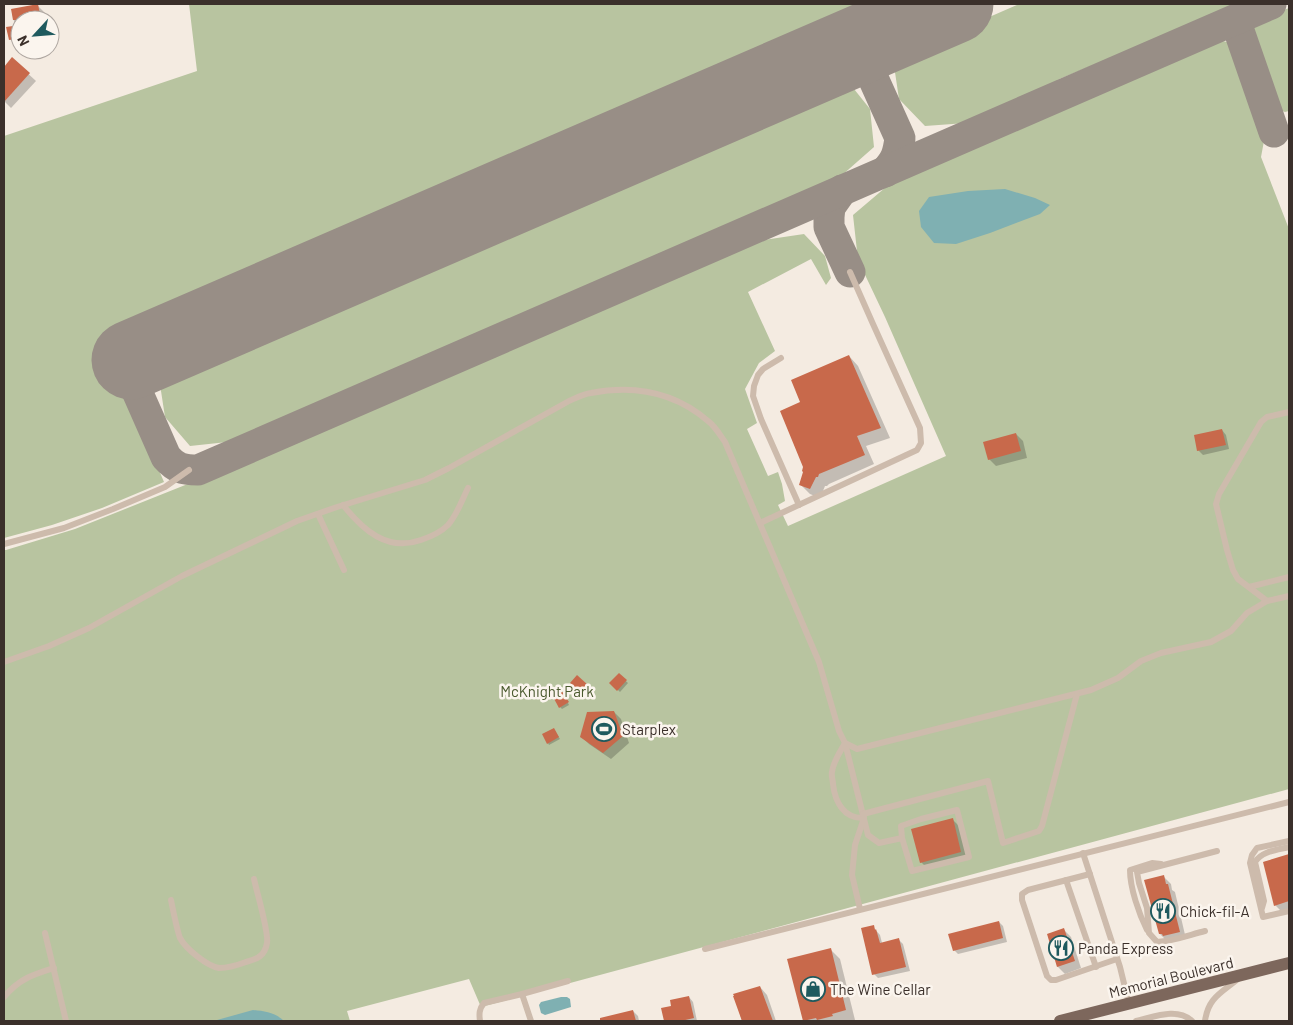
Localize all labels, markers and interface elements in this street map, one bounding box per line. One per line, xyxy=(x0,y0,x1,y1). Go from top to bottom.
north arrow xyxy=(10,10,60,60)
text: N xyxy=(13,33,33,49)
park label: McKnight Park xyxy=(500,682,594,700)
sports icon: Starplex xyxy=(591,716,617,742)
place label: Starplex xyxy=(622,720,676,738)
restaurant icon: Chick-fil-A xyxy=(1150,898,1176,924)
place label: Chick-fil-A xyxy=(1180,902,1250,920)
restaurant icon: Panda Express xyxy=(1048,935,1074,961)
place label: Panda Express xyxy=(1078,939,1173,957)
street label: Memorial Boulevard xyxy=(1107,953,1235,1001)
shop icon: The Wine Cellar xyxy=(800,976,826,1002)
place label: The Wine Cellar xyxy=(830,980,931,998)

